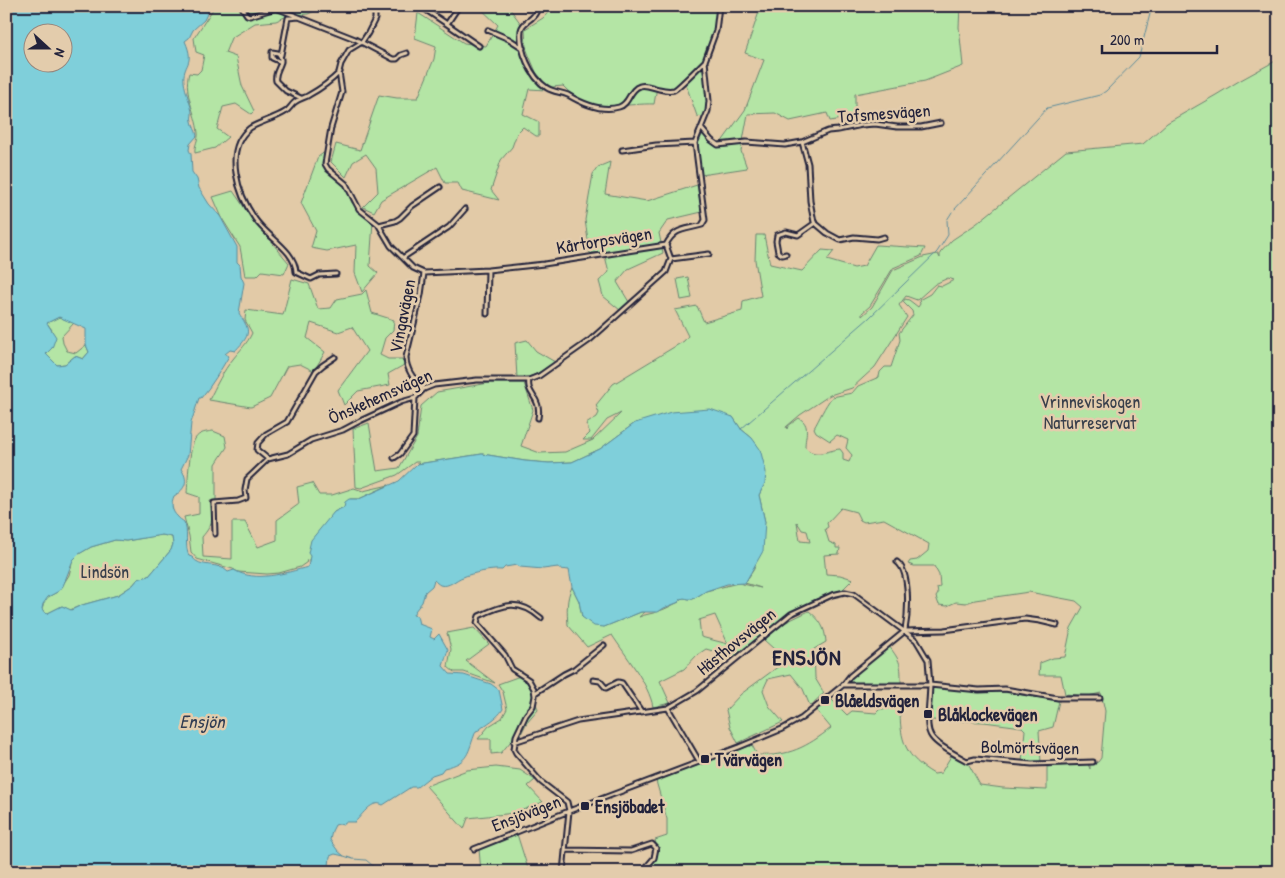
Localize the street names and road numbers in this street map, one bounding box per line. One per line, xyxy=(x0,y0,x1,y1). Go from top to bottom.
street label: Tofsmesvägen xyxy=(837,97,931,129)
street label: Kårtorpsvägen xyxy=(555,220,653,260)
street label: Vingavägen xyxy=(383,277,421,355)
street label: Önskehemsvägen xyxy=(324,362,436,430)
street label: Hästhovsvägen xyxy=(691,601,781,681)
street label: Bolmörtsvägen xyxy=(981,734,1079,760)
street label: Ensjövägen xyxy=(488,788,564,838)

